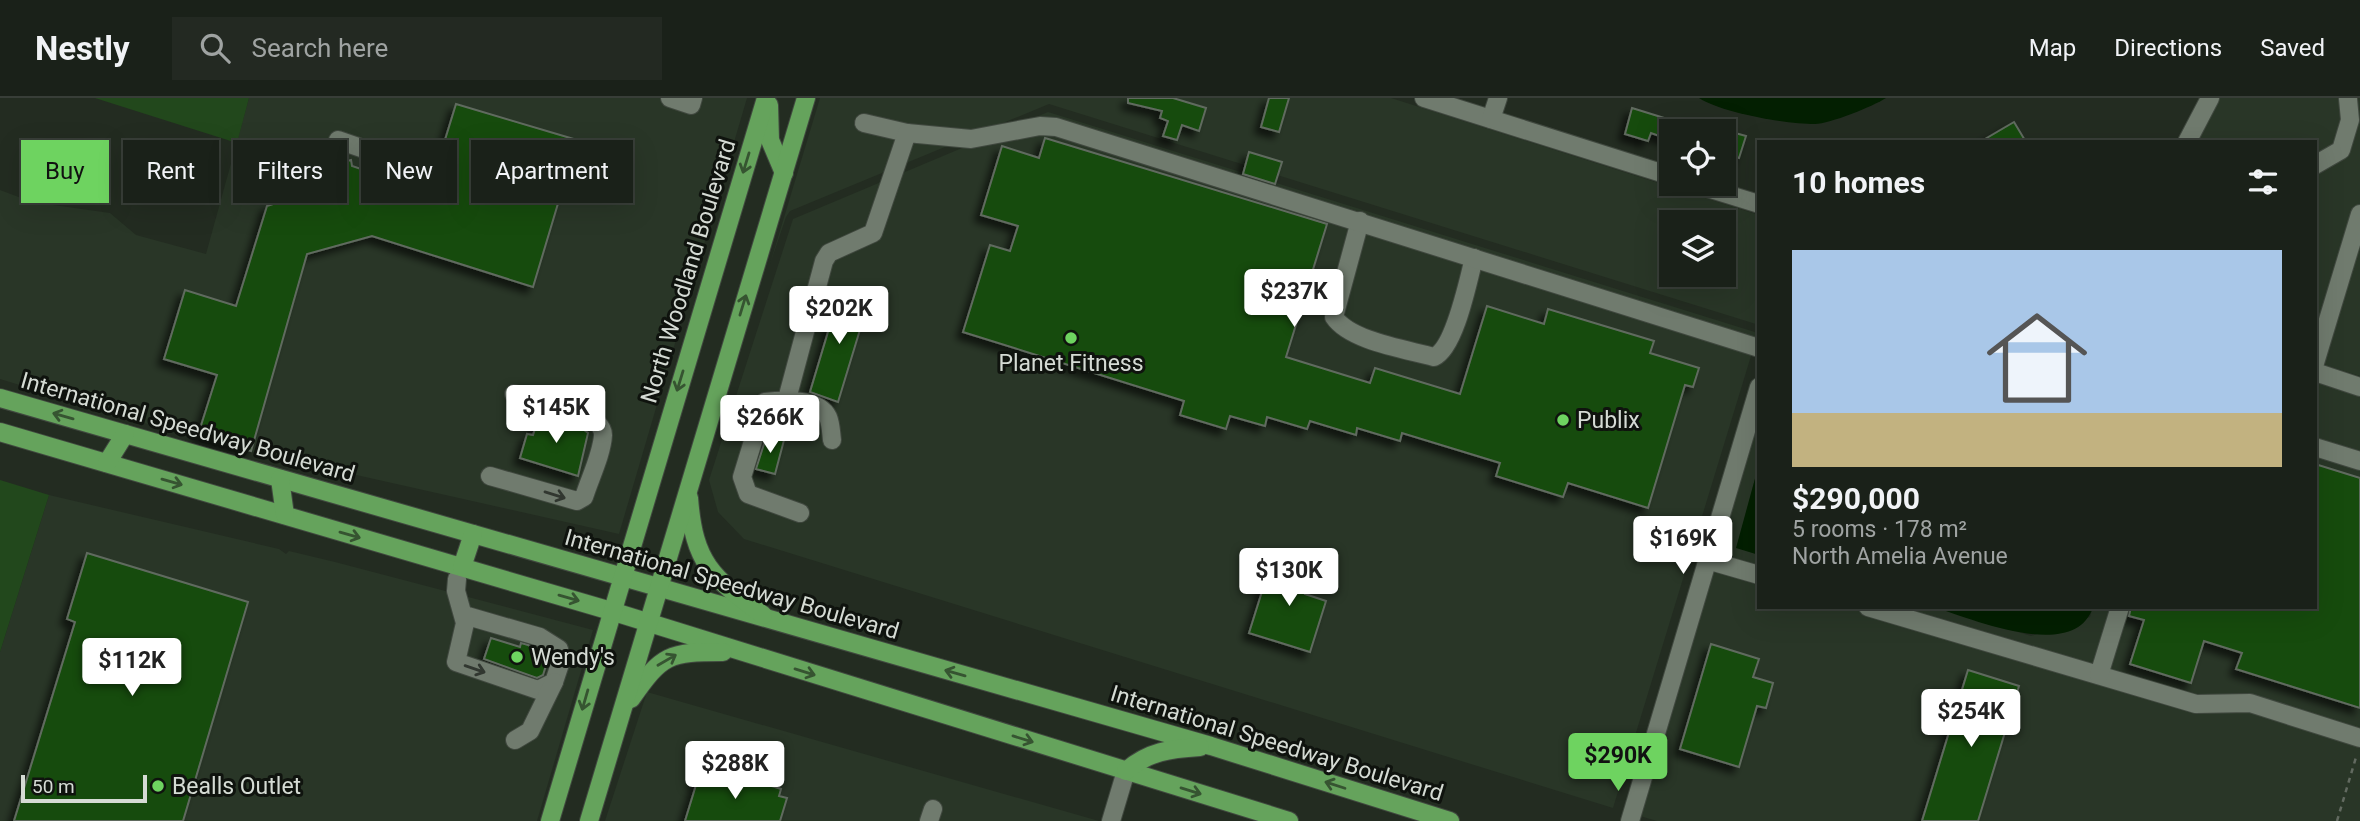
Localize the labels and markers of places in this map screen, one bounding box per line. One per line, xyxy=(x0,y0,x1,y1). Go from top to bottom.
pin: $237K xyxy=(1245,270,1343,329)
pin: $202K xyxy=(790,286,888,346)
marker: Planet Fitness xyxy=(1063,330,1079,346)
place label: Planet Fitness xyxy=(998,350,1144,377)
pin: $145K xyxy=(507,386,605,445)
pin: $266K xyxy=(721,396,819,455)
place label: Publix xyxy=(1577,407,1640,434)
marker: Publix xyxy=(1555,412,1571,428)
pin: $169K xyxy=(1634,517,1732,576)
pin: $130K xyxy=(1240,548,1338,608)
pin: $112K xyxy=(83,638,181,698)
place label: Wendy's xyxy=(531,644,615,671)
marker: Wendy's xyxy=(509,649,525,665)
pin: $254K xyxy=(1922,690,2020,749)
pin: $290K xyxy=(1569,734,1667,793)
pin: $288K xyxy=(686,742,784,801)
place label: Bealls Outlet xyxy=(172,773,301,800)
marker: Bealls Outlet xyxy=(150,778,166,794)

